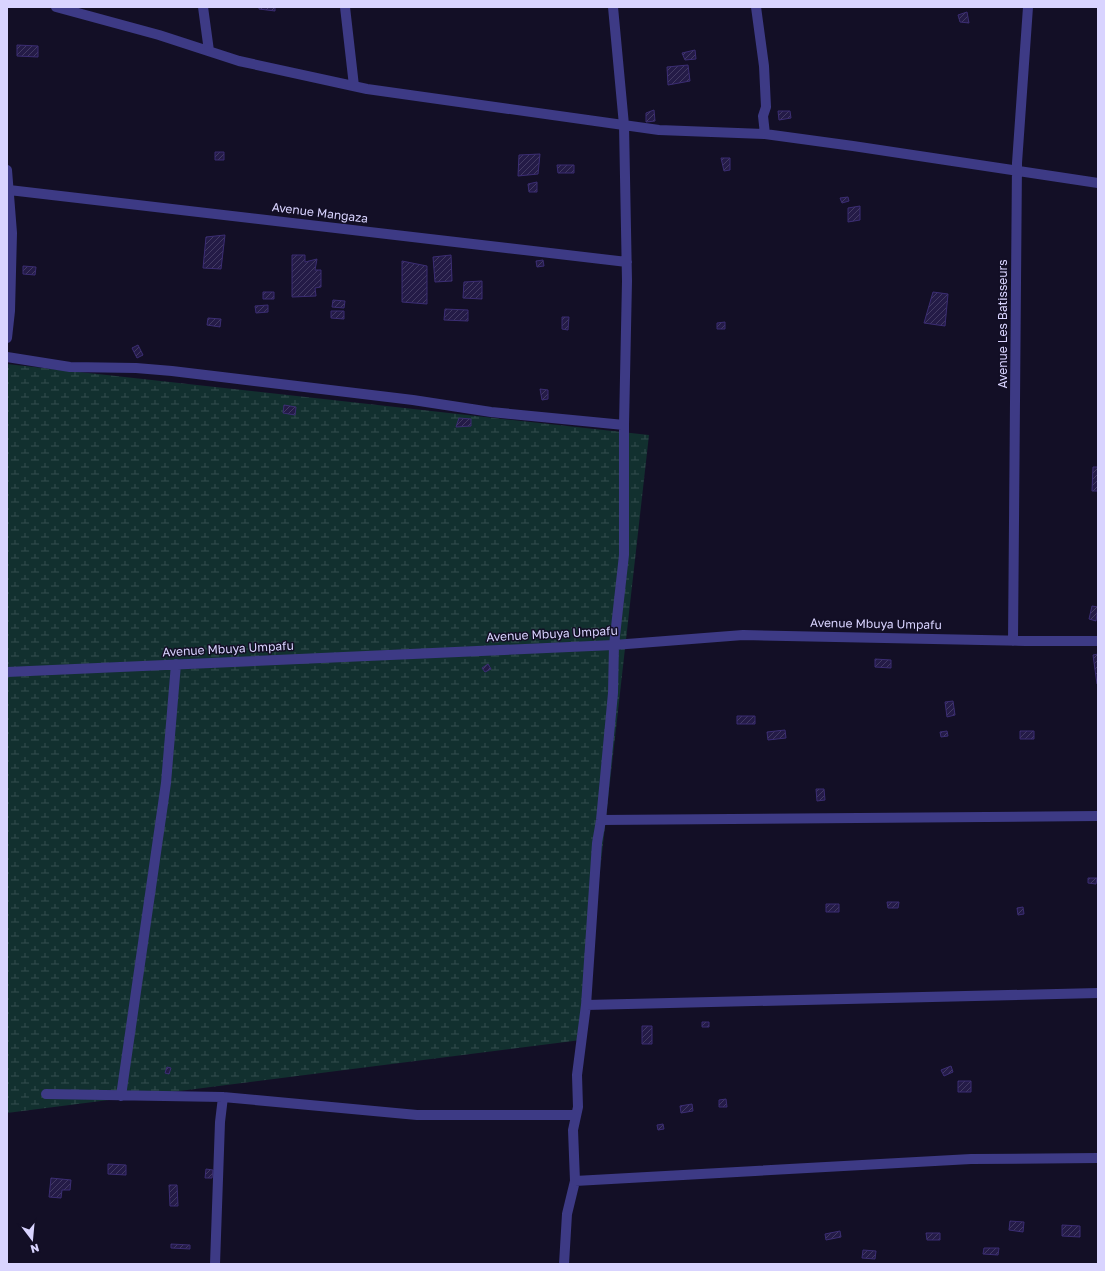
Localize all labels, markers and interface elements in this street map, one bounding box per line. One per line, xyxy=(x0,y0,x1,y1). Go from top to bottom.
street label: Avenue Mangaza xyxy=(271,199,369,226)
street label: Avenue Les Batisseurs xyxy=(995,259,1010,389)
street label: Avenue Mbuya Umpafu xyxy=(810,615,942,632)
street label: Avenue Mbuya Umpafu xyxy=(486,623,618,644)
street label: Avenue Mbuya Umpafu xyxy=(162,638,294,659)
north arrow xyxy=(12,1219,52,1259)
text: N xyxy=(29,1242,41,1256)

